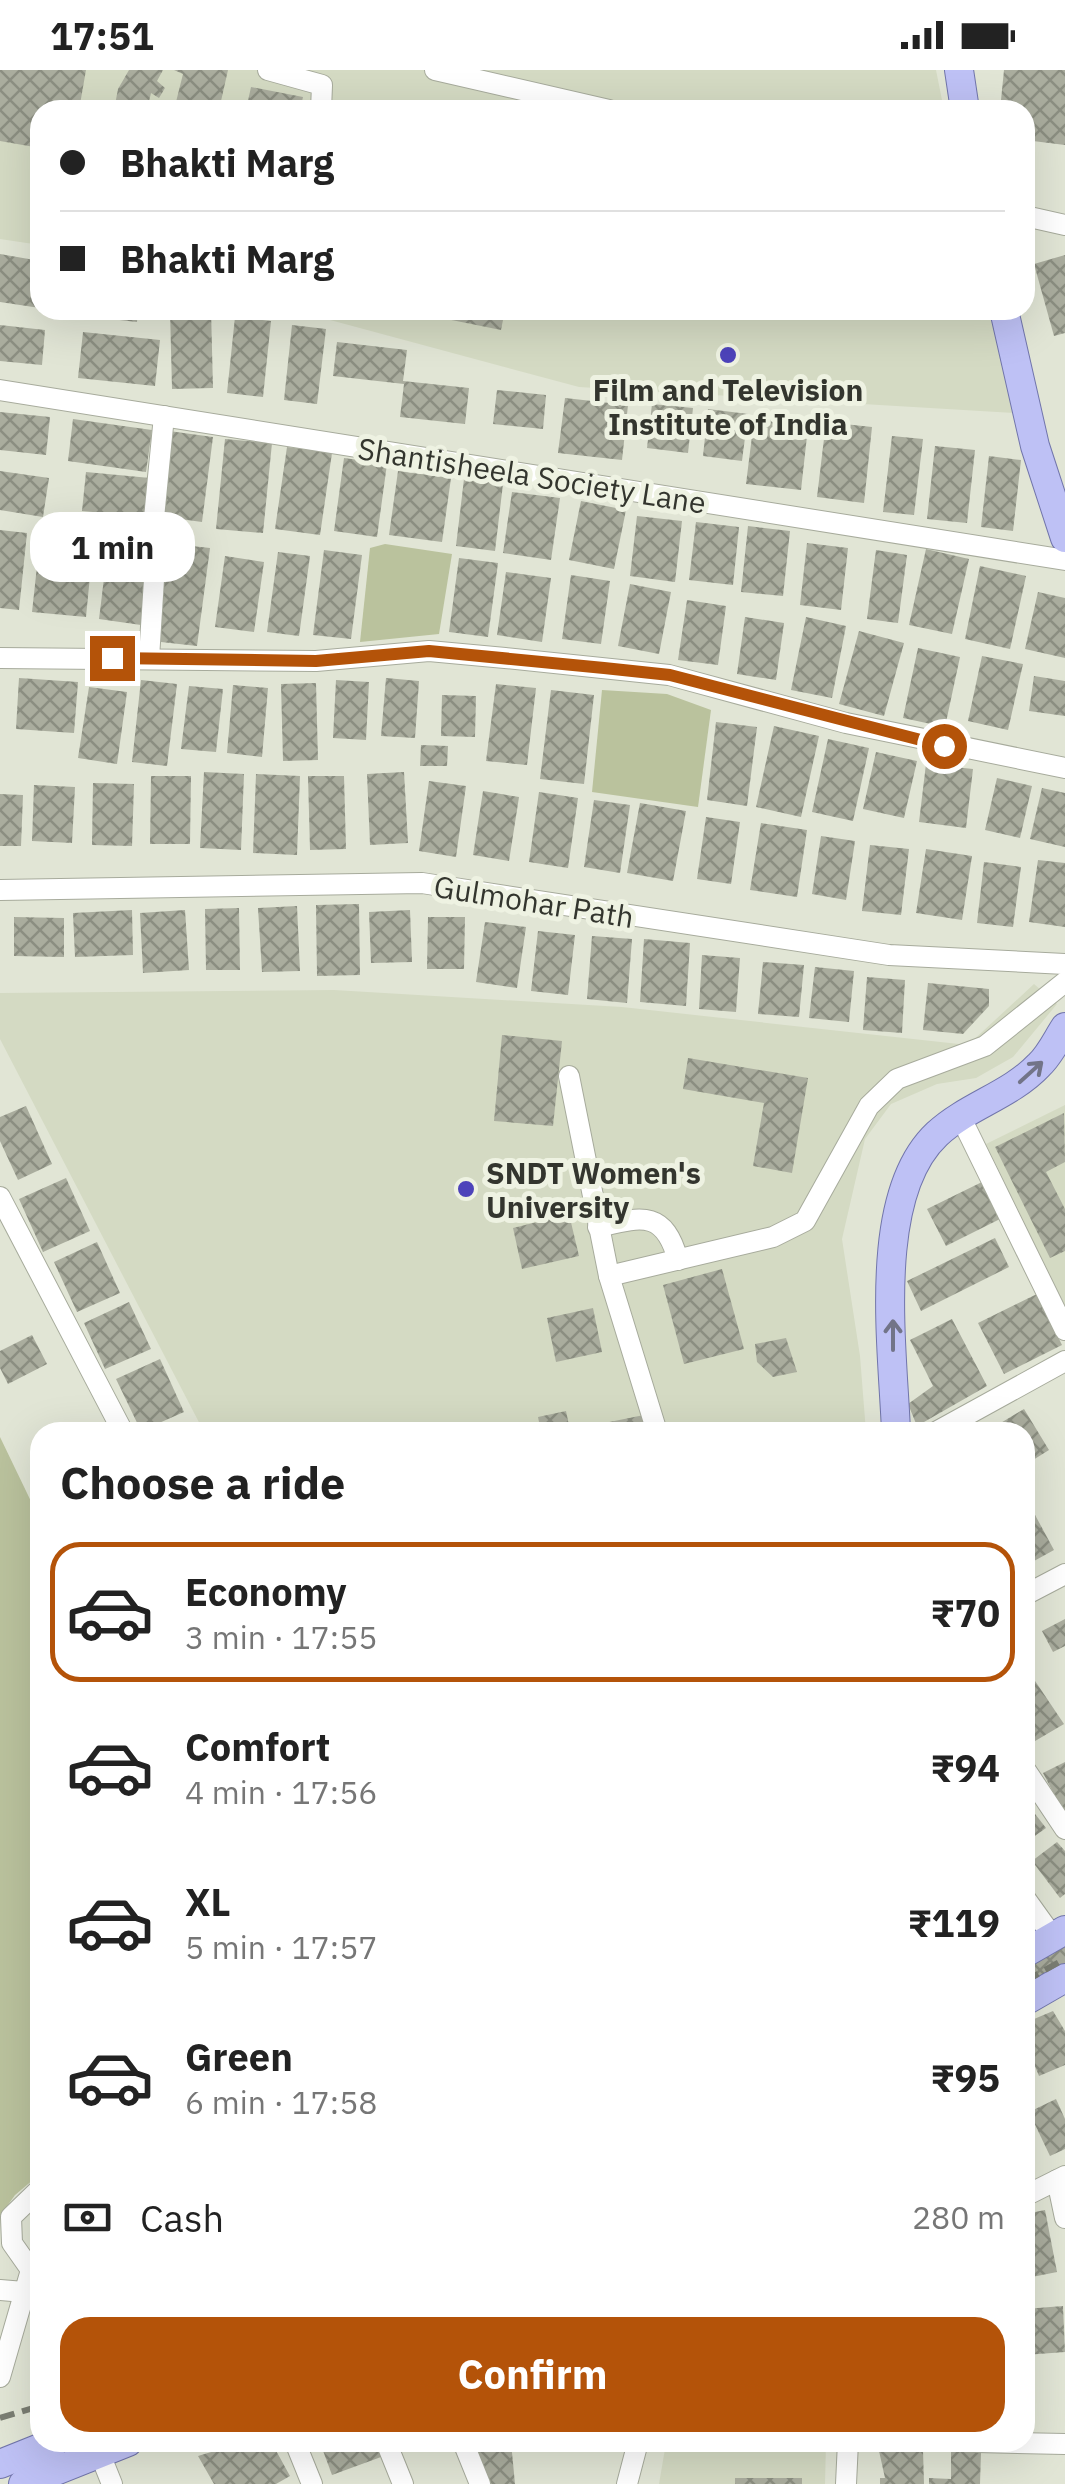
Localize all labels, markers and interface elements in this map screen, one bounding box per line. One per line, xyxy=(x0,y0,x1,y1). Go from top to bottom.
text: 17:51 xyxy=(50,11,154,60)
text: Bhakti Marg xyxy=(120,138,334,187)
text: Bhakti Marg xyxy=(120,234,334,283)
marker: Film and Television Institute of India xyxy=(717,344,739,366)
place label: Film and Television Institute of India xyxy=(593,370,863,443)
street label: Shantisheela Society Lane xyxy=(355,428,709,522)
callout: 1 min xyxy=(29,513,194,583)
text: 1 min xyxy=(71,526,154,568)
route end xyxy=(90,636,135,681)
route start xyxy=(922,724,967,769)
street label: Gulmohar Path xyxy=(431,866,637,936)
one-way arrow xyxy=(1018,1060,1043,1083)
place label: SNDT Women's University xyxy=(486,1153,701,1226)
marker: SNDT Women's University xyxy=(455,1178,477,1200)
one-way arrow xyxy=(884,1320,902,1352)
text: Choose a ride xyxy=(60,1453,345,1511)
icon: car xyxy=(65,1567,155,1657)
text: Economy xyxy=(185,1567,347,1616)
text: ₹70 xyxy=(930,1588,1000,1637)
text: 3 min · 17:55 xyxy=(185,1616,378,1658)
icon: car xyxy=(65,1722,155,1812)
text: Comfort xyxy=(185,1722,330,1771)
text: ₹94 xyxy=(930,1743,1000,1792)
text: 4 min · 17:56 xyxy=(185,1771,378,1813)
icon: car xyxy=(65,1877,155,1967)
text: XL xyxy=(185,1877,231,1926)
text: ₹119 xyxy=(908,1898,1000,1947)
text: 5 min · 17:57 xyxy=(185,1926,378,1968)
icon: car xyxy=(65,2032,155,2122)
text: Green xyxy=(185,2032,293,2081)
text: ₹95 xyxy=(930,2053,1000,2102)
text: 6 min · 17:58 xyxy=(185,2081,378,2123)
icon: cash xyxy=(60,2190,115,2245)
text: Cash xyxy=(140,2193,224,2242)
text: 280 m xyxy=(912,2196,1005,2238)
button: Confirm xyxy=(60,2317,1005,2432)

